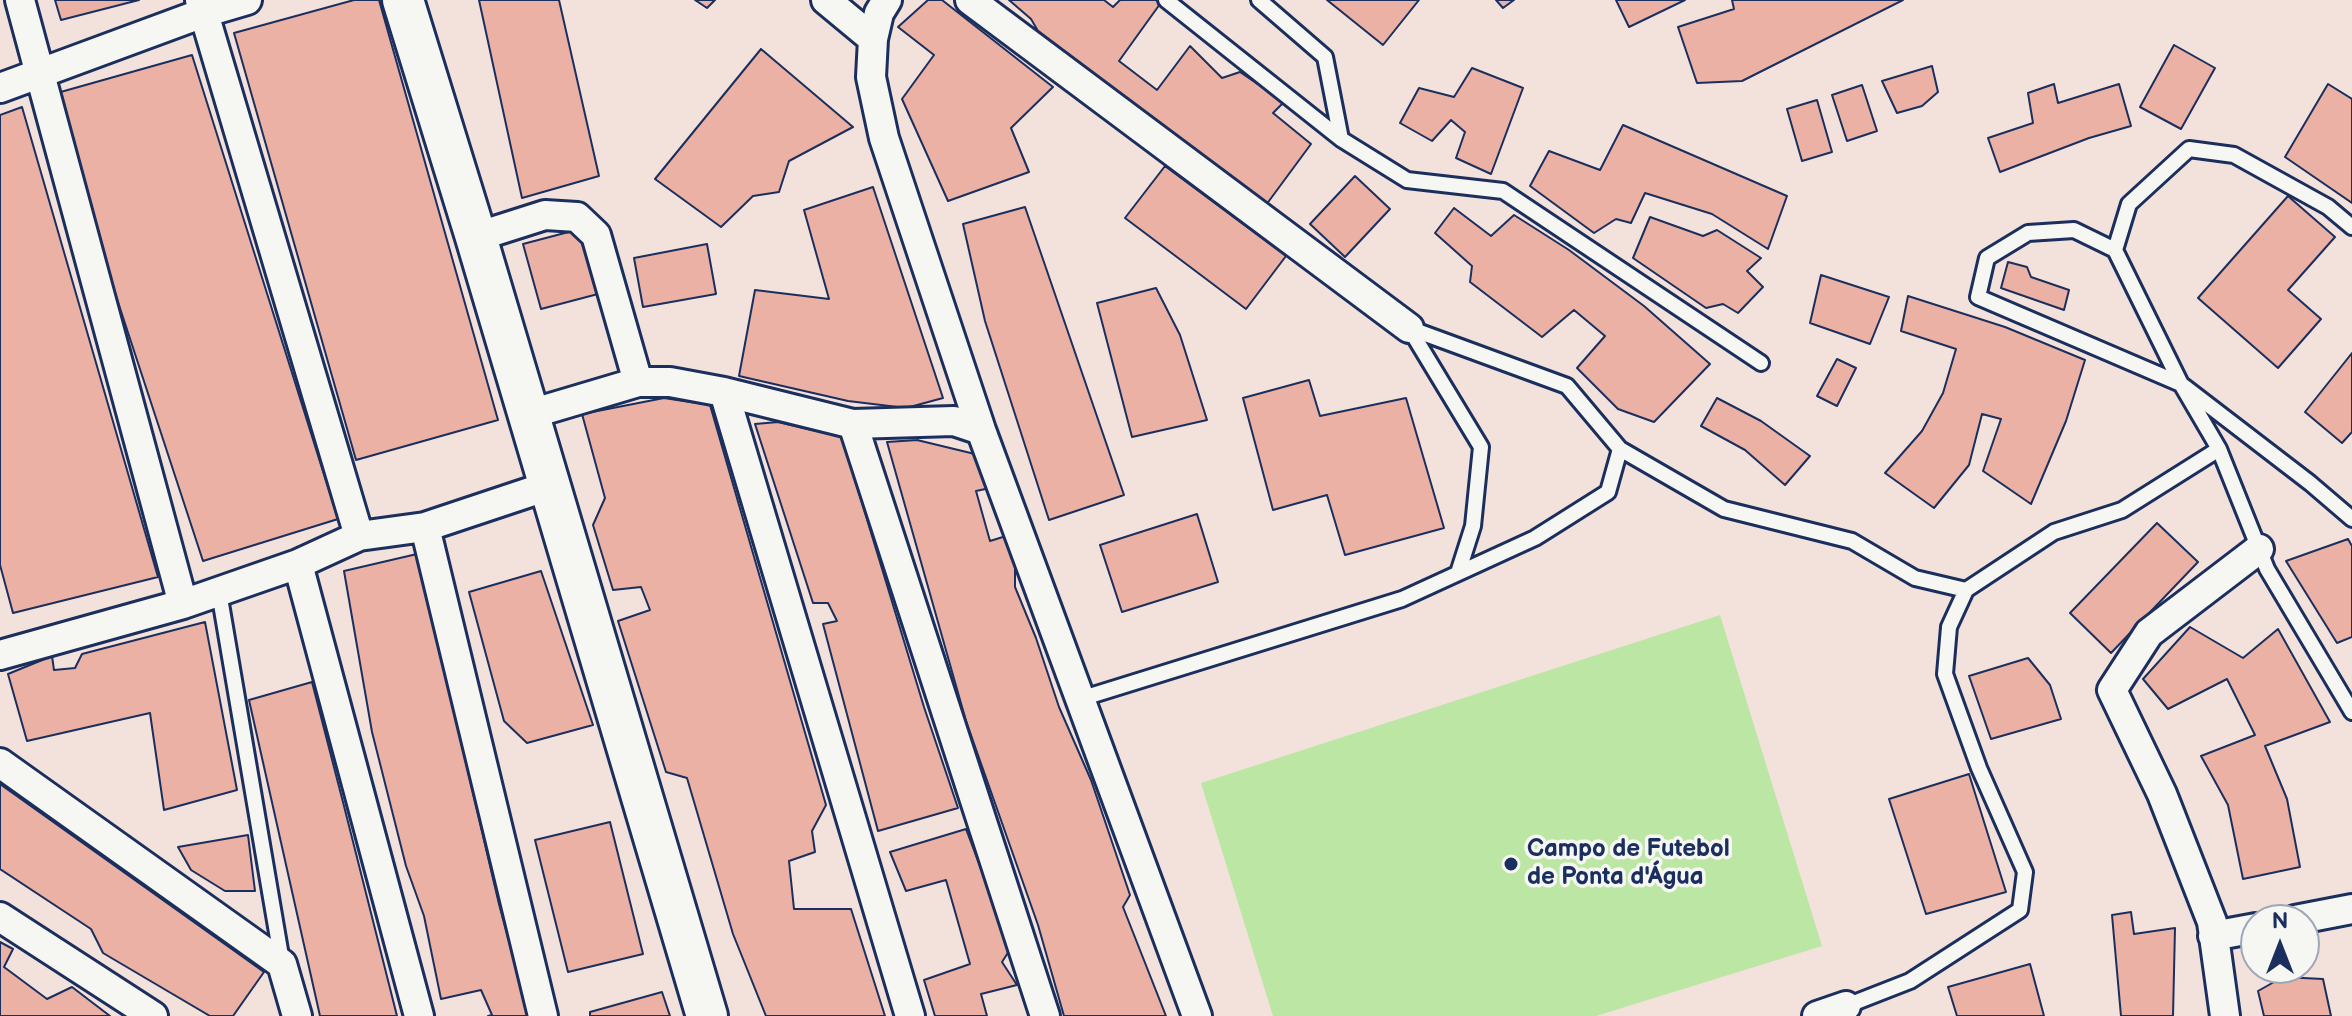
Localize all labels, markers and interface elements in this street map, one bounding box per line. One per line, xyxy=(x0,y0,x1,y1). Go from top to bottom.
place label: Campo de Futebol de Ponta d'Água xyxy=(1527,836,1730,892)
marker: Campo de Futebol de Ponta d'Água xyxy=(1502,855,1520,873)
north arrow xyxy=(2240,904,2320,984)
text: N xyxy=(2272,908,2288,935)

